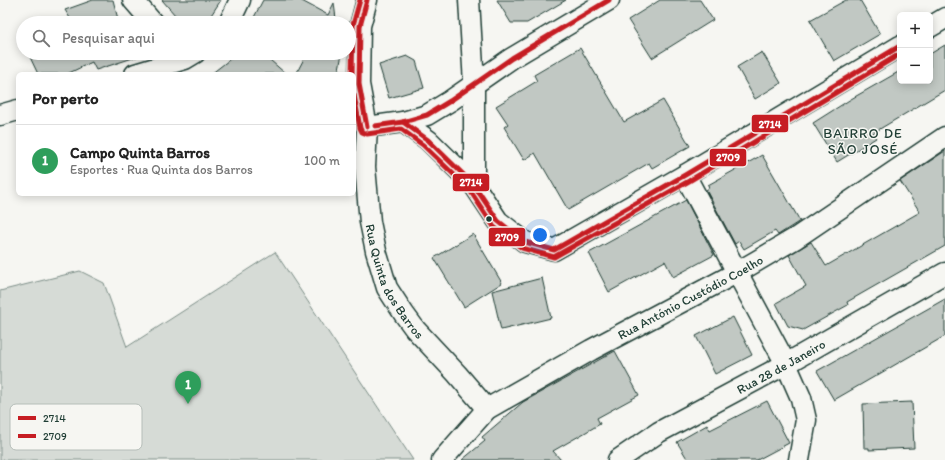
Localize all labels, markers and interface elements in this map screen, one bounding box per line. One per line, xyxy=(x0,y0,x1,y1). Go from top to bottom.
map controls xyxy=(897,12,933,84)
button: + xyxy=(897,12,933,48)
search box xyxy=(16,16,356,60)
icon: search xyxy=(30,27,52,49)
text: Pesquisar aqui xyxy=(62,29,155,47)
button: − xyxy=(897,48,933,84)
text: Por perto xyxy=(32,88,99,108)
line badge: 2714 xyxy=(751,114,789,133)
text: 2714 xyxy=(759,118,782,131)
district label: BAIRRO DE SÃO JOSÉ xyxy=(823,125,903,158)
text: Campo Quinta Barros xyxy=(70,144,210,162)
line badge: 2709 xyxy=(709,148,747,167)
text: 2709 xyxy=(716,151,740,164)
text: 1 xyxy=(42,153,48,168)
text: 100 m xyxy=(304,153,340,168)
text: Esportes · Rua Quinta dos Barros xyxy=(70,162,253,177)
line badge: 2714 xyxy=(452,173,490,192)
text: 2714 xyxy=(460,176,483,189)
unlabelled marker xyxy=(484,214,494,224)
street label: Rua Quinta dos Barros xyxy=(363,223,427,342)
your location xyxy=(530,225,550,245)
line badge: 2709 xyxy=(488,227,526,247)
text: 2709 xyxy=(495,231,519,244)
street label: Rua António Custódio Coelho xyxy=(615,252,766,343)
street label: Rua 28 de Janeiro xyxy=(734,336,828,397)
pin: 1 xyxy=(175,371,201,404)
legend xyxy=(10,404,142,450)
text: 2714 xyxy=(43,412,66,425)
text: 2709 xyxy=(43,430,67,443)

